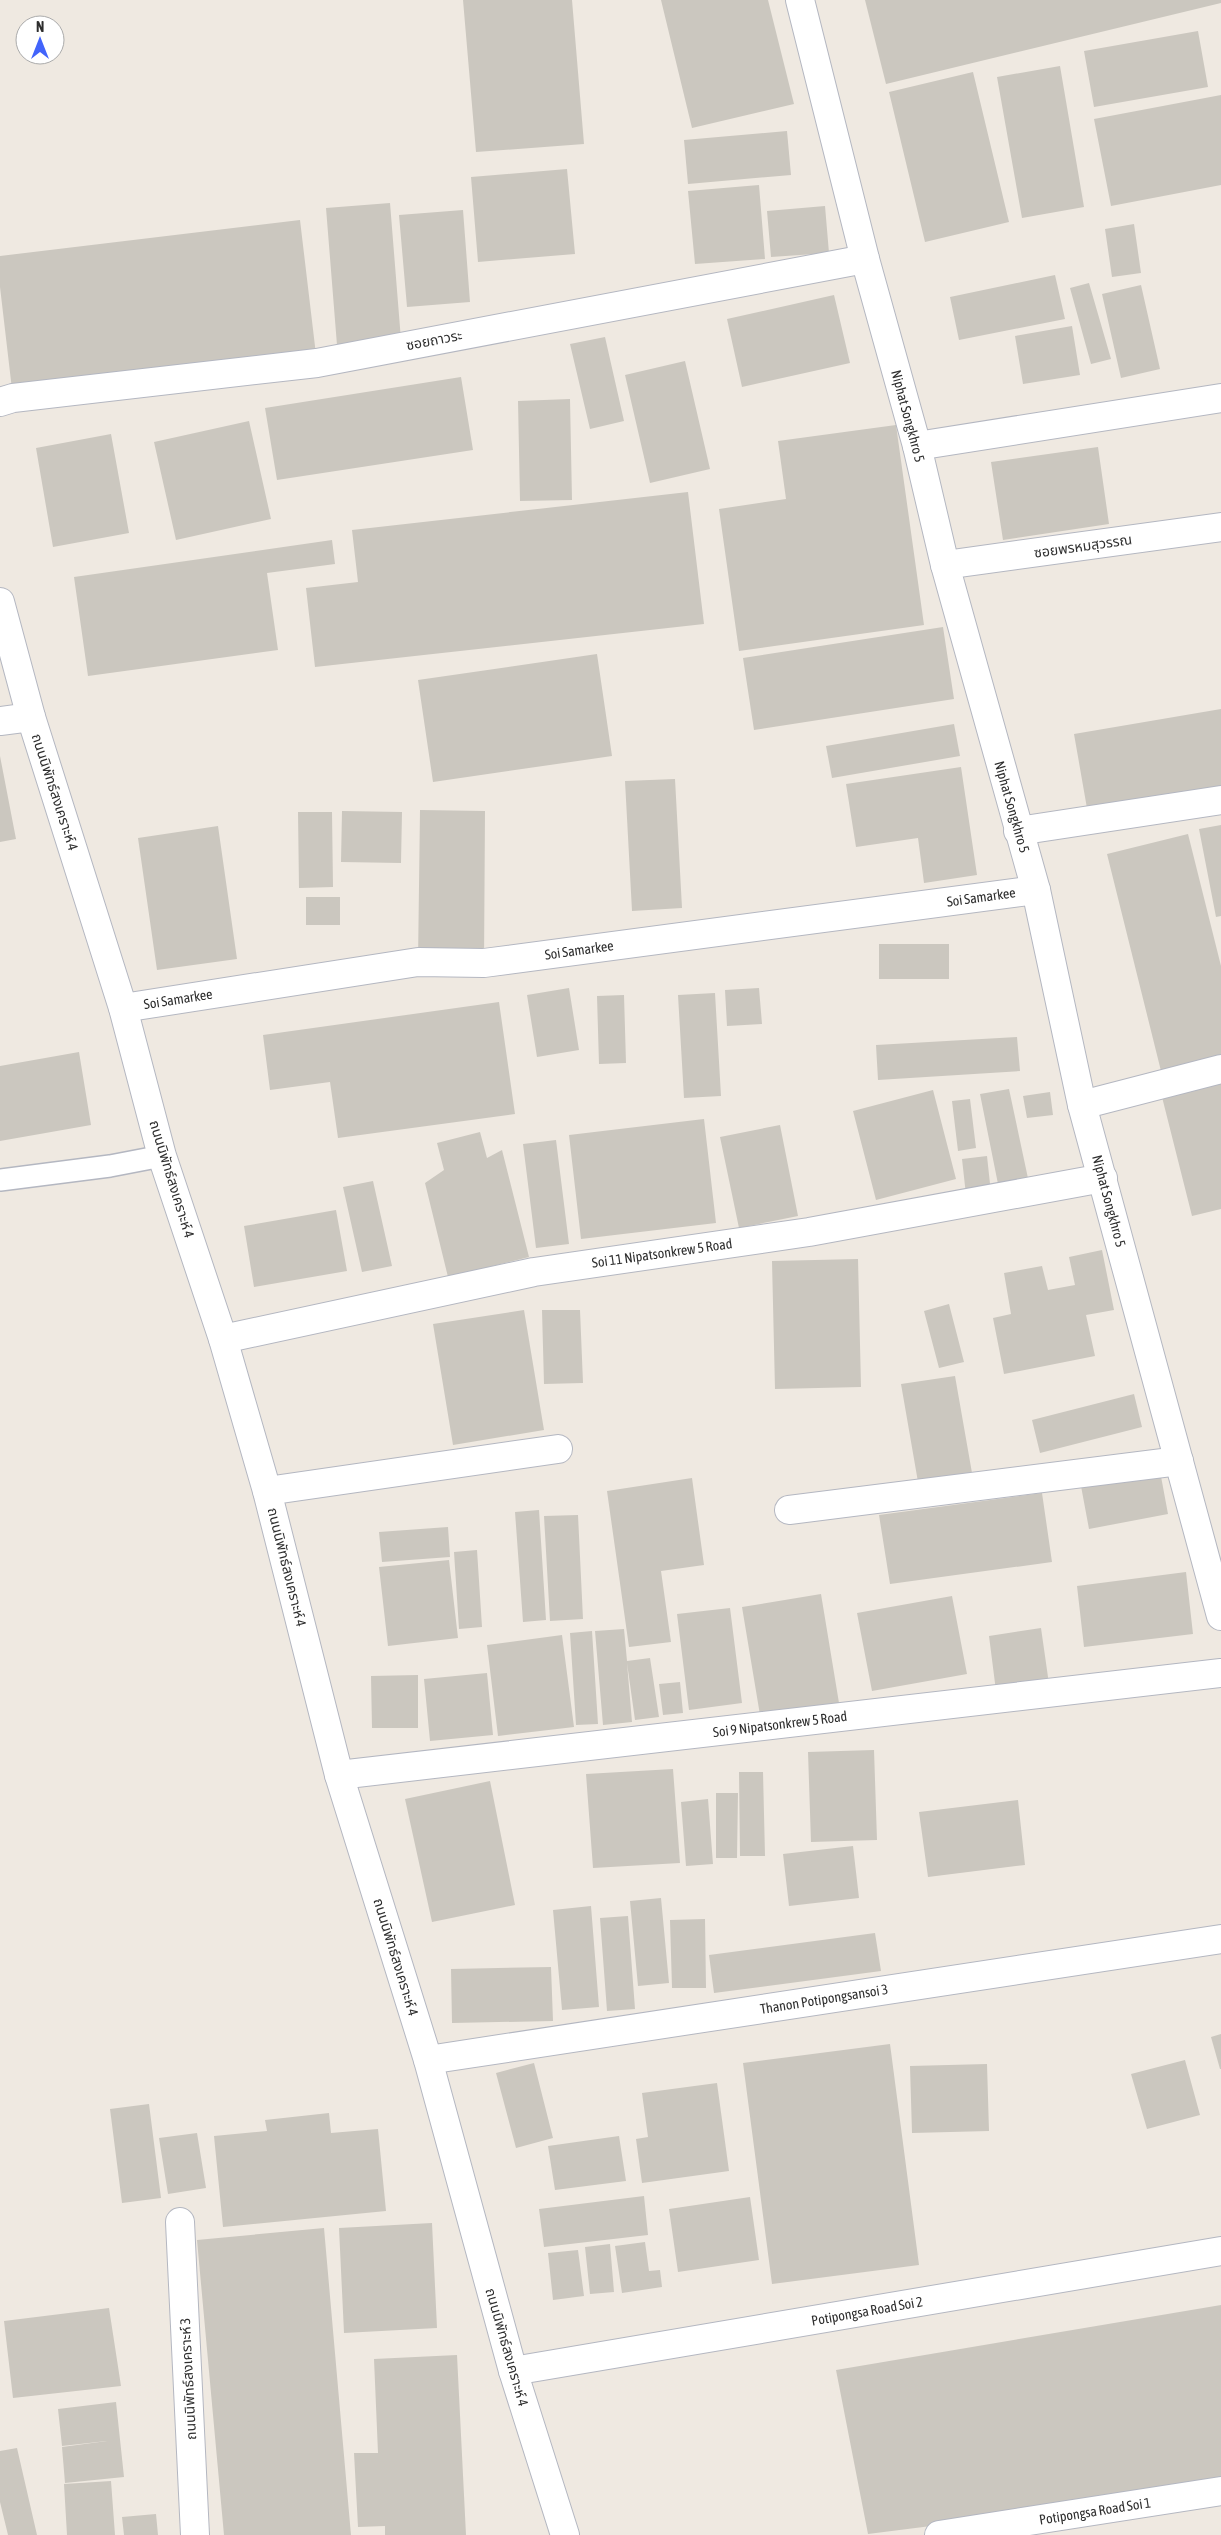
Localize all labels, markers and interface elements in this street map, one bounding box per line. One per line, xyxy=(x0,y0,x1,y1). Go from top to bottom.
north arrow xyxy=(15,15,65,65)
text: N xyxy=(36,19,44,35)
street label: ซอยถาวระ xyxy=(405,327,464,353)
street label: Niphat Songkhro 5 xyxy=(888,368,928,464)
street label: ซอยพรหมสุวรรณ xyxy=(1033,531,1133,562)
street label: ถนนนิพัทธ์สงเคราะห์ 4 xyxy=(29,731,82,853)
street label: Niphat Songkhro 5 xyxy=(991,759,1033,855)
street label: Soi Samarkee xyxy=(946,884,1016,910)
street label: Soi Samarkee xyxy=(544,937,614,963)
street label: Soi Samarkee xyxy=(143,986,213,1012)
street label: ถนนนิพัทธ์สงเคราะห์ 4 xyxy=(146,1118,198,1240)
street label: Niphat Songkhro 5 xyxy=(1089,1153,1129,1249)
street label: Soi 11 Nipatsonkrew 5 Road xyxy=(591,1235,733,1271)
street label: ถนนนิพัทธ์สงเคราะห์ 4 xyxy=(264,1506,310,1629)
street label: Soi 9 Nipatsonkrew 5 Road xyxy=(712,1708,848,1740)
street label: ถนนนิพัทธ์สงเคราะห์ 4 xyxy=(370,1896,422,2018)
street label: Thanon Potipongsansoi 3 xyxy=(759,1981,889,2017)
street label: ถนนนิพัทธ์สงเคราะห์ 4 xyxy=(482,2286,532,2408)
street label: Potipongsa Road Soi 2 xyxy=(810,2293,924,2329)
street label: ถนนนิพัทธ์สงเคราะห์ 3 xyxy=(177,2318,199,2440)
street label: Potipongsa Road Soi 1 xyxy=(1038,2494,1152,2528)

